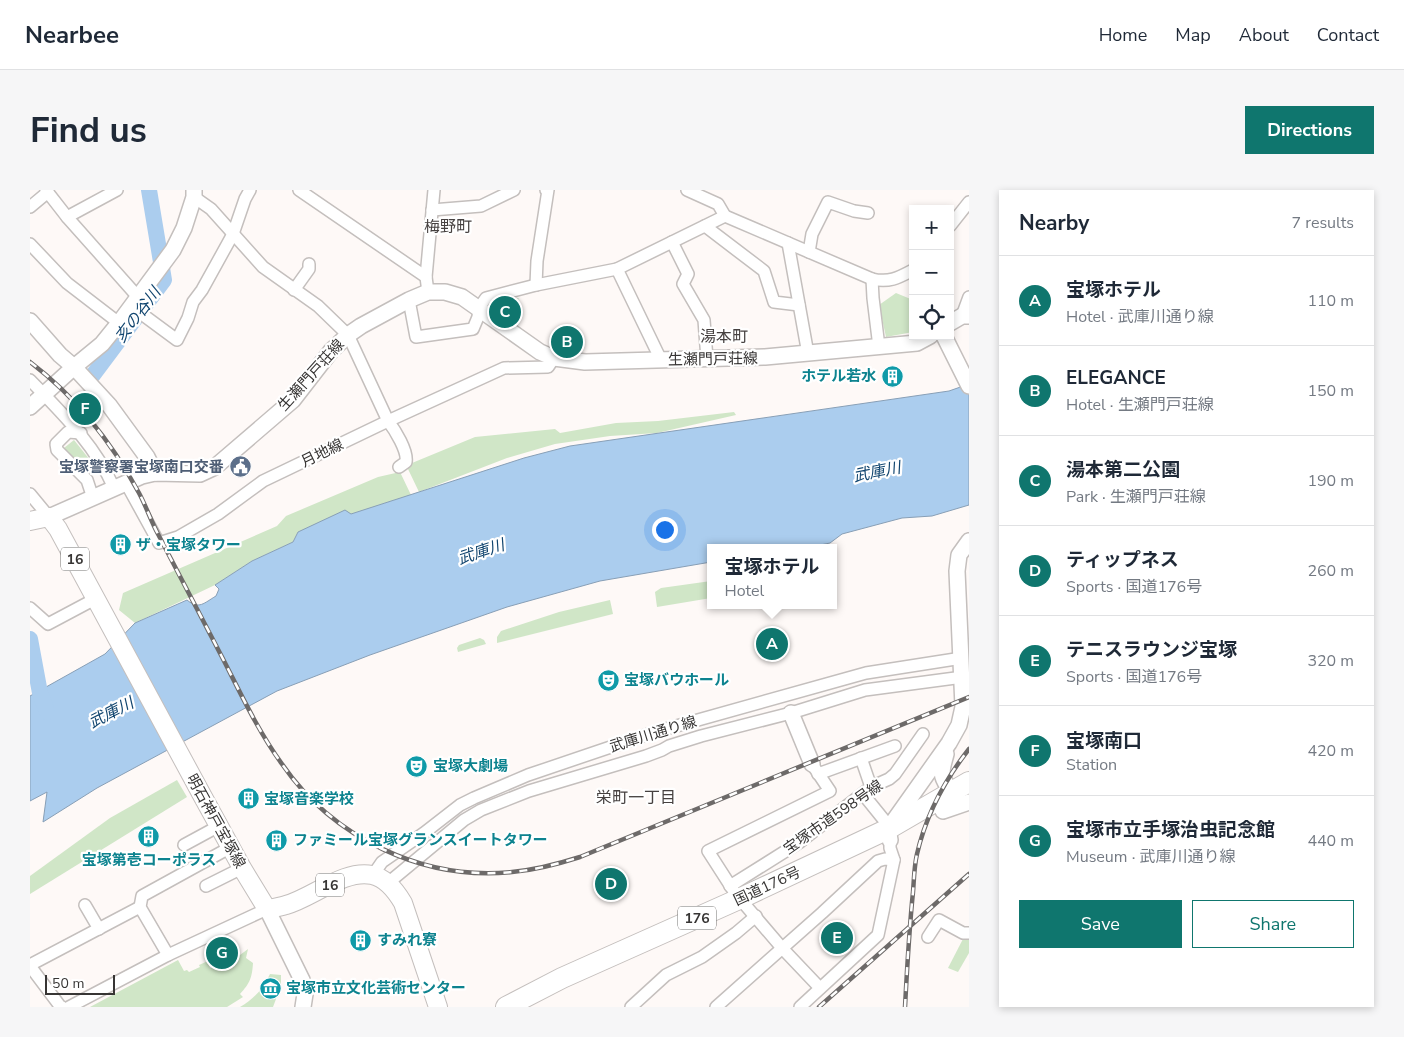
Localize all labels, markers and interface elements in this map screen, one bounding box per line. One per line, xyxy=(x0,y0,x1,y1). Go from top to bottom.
text: Nearbee xyxy=(25,19,119,51)
text: Home xyxy=(1099,23,1147,47)
text: Map xyxy=(1175,23,1211,47)
text: About xyxy=(1239,23,1289,47)
text: Contact xyxy=(1317,23,1379,47)
button: Directions xyxy=(1245,106,1374,154)
text: Find us xyxy=(30,107,147,154)
map controls xyxy=(909,205,954,340)
button: + xyxy=(909,205,954,250)
text: Nearby xyxy=(1019,209,1089,237)
text: 7 results xyxy=(1292,212,1354,234)
district label: 梅野町 xyxy=(424,216,472,238)
button: − xyxy=(909,250,954,295)
text: 宝塚ホテル xyxy=(1066,277,1161,303)
water label: 亥の谷川 xyxy=(110,281,167,347)
text: A xyxy=(1029,290,1041,312)
text: 110 m xyxy=(1307,290,1354,312)
pin: C xyxy=(489,293,521,331)
button: locate xyxy=(909,295,954,340)
text: Hotel · 武庫川通り線 xyxy=(1066,306,1214,328)
pin: B xyxy=(551,323,583,361)
district label: 湯本町 xyxy=(700,326,748,348)
street label: 生瀬門戸荘線 xyxy=(273,335,349,415)
street label: 生瀬門戸荘線 xyxy=(668,348,758,370)
building icon: ホテル若水 xyxy=(880,364,904,388)
text: ELEGANCE xyxy=(1066,365,1166,391)
place label: ホテル若水 xyxy=(801,366,876,386)
text: B xyxy=(1029,380,1041,402)
text: 150 m xyxy=(1307,380,1354,402)
pin: F xyxy=(69,390,101,428)
text: Hotel · 生瀬門戸荘線 xyxy=(1066,394,1214,416)
street label: 月地線 xyxy=(297,434,347,472)
public building icon: 宝塚警察署宝塚南口交番 xyxy=(228,455,252,479)
water label: 武庫川 xyxy=(851,456,905,487)
place label: 宝塚警察署宝塚南口交番 xyxy=(59,457,224,477)
text: 湯本第二公園 xyxy=(1066,457,1180,483)
text: C xyxy=(1030,470,1040,492)
text: 190 m xyxy=(1307,470,1354,492)
text: Park · 生瀬門戸荘線 xyxy=(1066,486,1206,508)
your location xyxy=(652,517,678,543)
building icon: ザ・宝塚タワー xyxy=(108,533,132,557)
water label: 武庫川 xyxy=(455,534,509,570)
place label: ザ・宝塚タワー xyxy=(136,535,241,555)
popup xyxy=(707,544,837,609)
text: ティップネス xyxy=(1066,547,1179,573)
road number: 16 xyxy=(61,548,89,570)
text: 宝塚ホテル xyxy=(724,554,820,580)
text: D xyxy=(1029,560,1041,582)
text: 260 m xyxy=(1307,560,1354,582)
text: Sports · 国道176号 xyxy=(1066,576,1202,598)
text: Hotel xyxy=(724,580,764,602)
pin: A xyxy=(756,625,788,663)
text: テニスラウンジ宝塚 xyxy=(1066,637,1237,663)
text: E xyxy=(1030,650,1040,672)
text: 320 m xyxy=(1307,650,1354,672)
text: Sports · 国道176号 xyxy=(1066,666,1202,688)
theatre icon: 宝塚バウホール xyxy=(596,668,620,692)
place label: 宝塚バウホール xyxy=(624,670,729,690)
water label: 武庫川 xyxy=(85,691,139,734)
street label: 武庫川通り線 xyxy=(607,711,699,757)
text: 宝塚南口 xyxy=(1066,728,1142,754)
text: F xyxy=(1031,740,1040,762)
text: 420 m xyxy=(1307,740,1354,762)
theatre icon: 宝塚大劇場 xyxy=(405,754,429,778)
text: Station xyxy=(1066,754,1117,776)
place label: 宝塚大劇場 xyxy=(433,756,508,776)
street label: 明石神戸宝塚線 xyxy=(182,770,250,872)
street label: 宝塚市道598号線 xyxy=(779,775,887,859)
building icon: 宝塚音楽学校 xyxy=(236,787,260,811)
district label: 栄町一丁目 xyxy=(596,787,676,809)
place label: 宝塚音楽学校 xyxy=(264,789,354,809)
text: 宝塚市立手塚治虫記念館 xyxy=(1066,817,1275,843)
building icon: 宝塚第壱コーポラス xyxy=(137,825,161,849)
building icon: ファミール宝塚グランスイートタワー xyxy=(265,828,289,852)
place label: ファミール宝塚グランスイートタワー xyxy=(293,830,548,850)
text: G xyxy=(1029,830,1041,852)
text: 440 m xyxy=(1307,830,1354,852)
text: Museum · 武庫川通り線 xyxy=(1066,846,1235,868)
place label: 宝塚第壱コーポラス xyxy=(82,850,216,870)
street label: 国道176号 xyxy=(730,862,804,910)
pin: D xyxy=(595,865,627,903)
road number: 16 xyxy=(316,874,344,896)
button: Save xyxy=(1019,900,1182,948)
button: Share xyxy=(1192,900,1354,948)
road number: 176 xyxy=(678,906,716,930)
pin: E xyxy=(821,919,853,957)
building icon: すみれ寮 xyxy=(349,928,373,952)
place label: すみれ寮 xyxy=(377,930,437,950)
pin: G xyxy=(206,934,238,972)
scale bar xyxy=(45,972,115,995)
text: 50 m xyxy=(52,974,84,993)
museum icon: 宝塚市立文化芸術センター xyxy=(258,976,282,1000)
place label: 宝塚市立文化芸術センター xyxy=(286,978,466,998)

